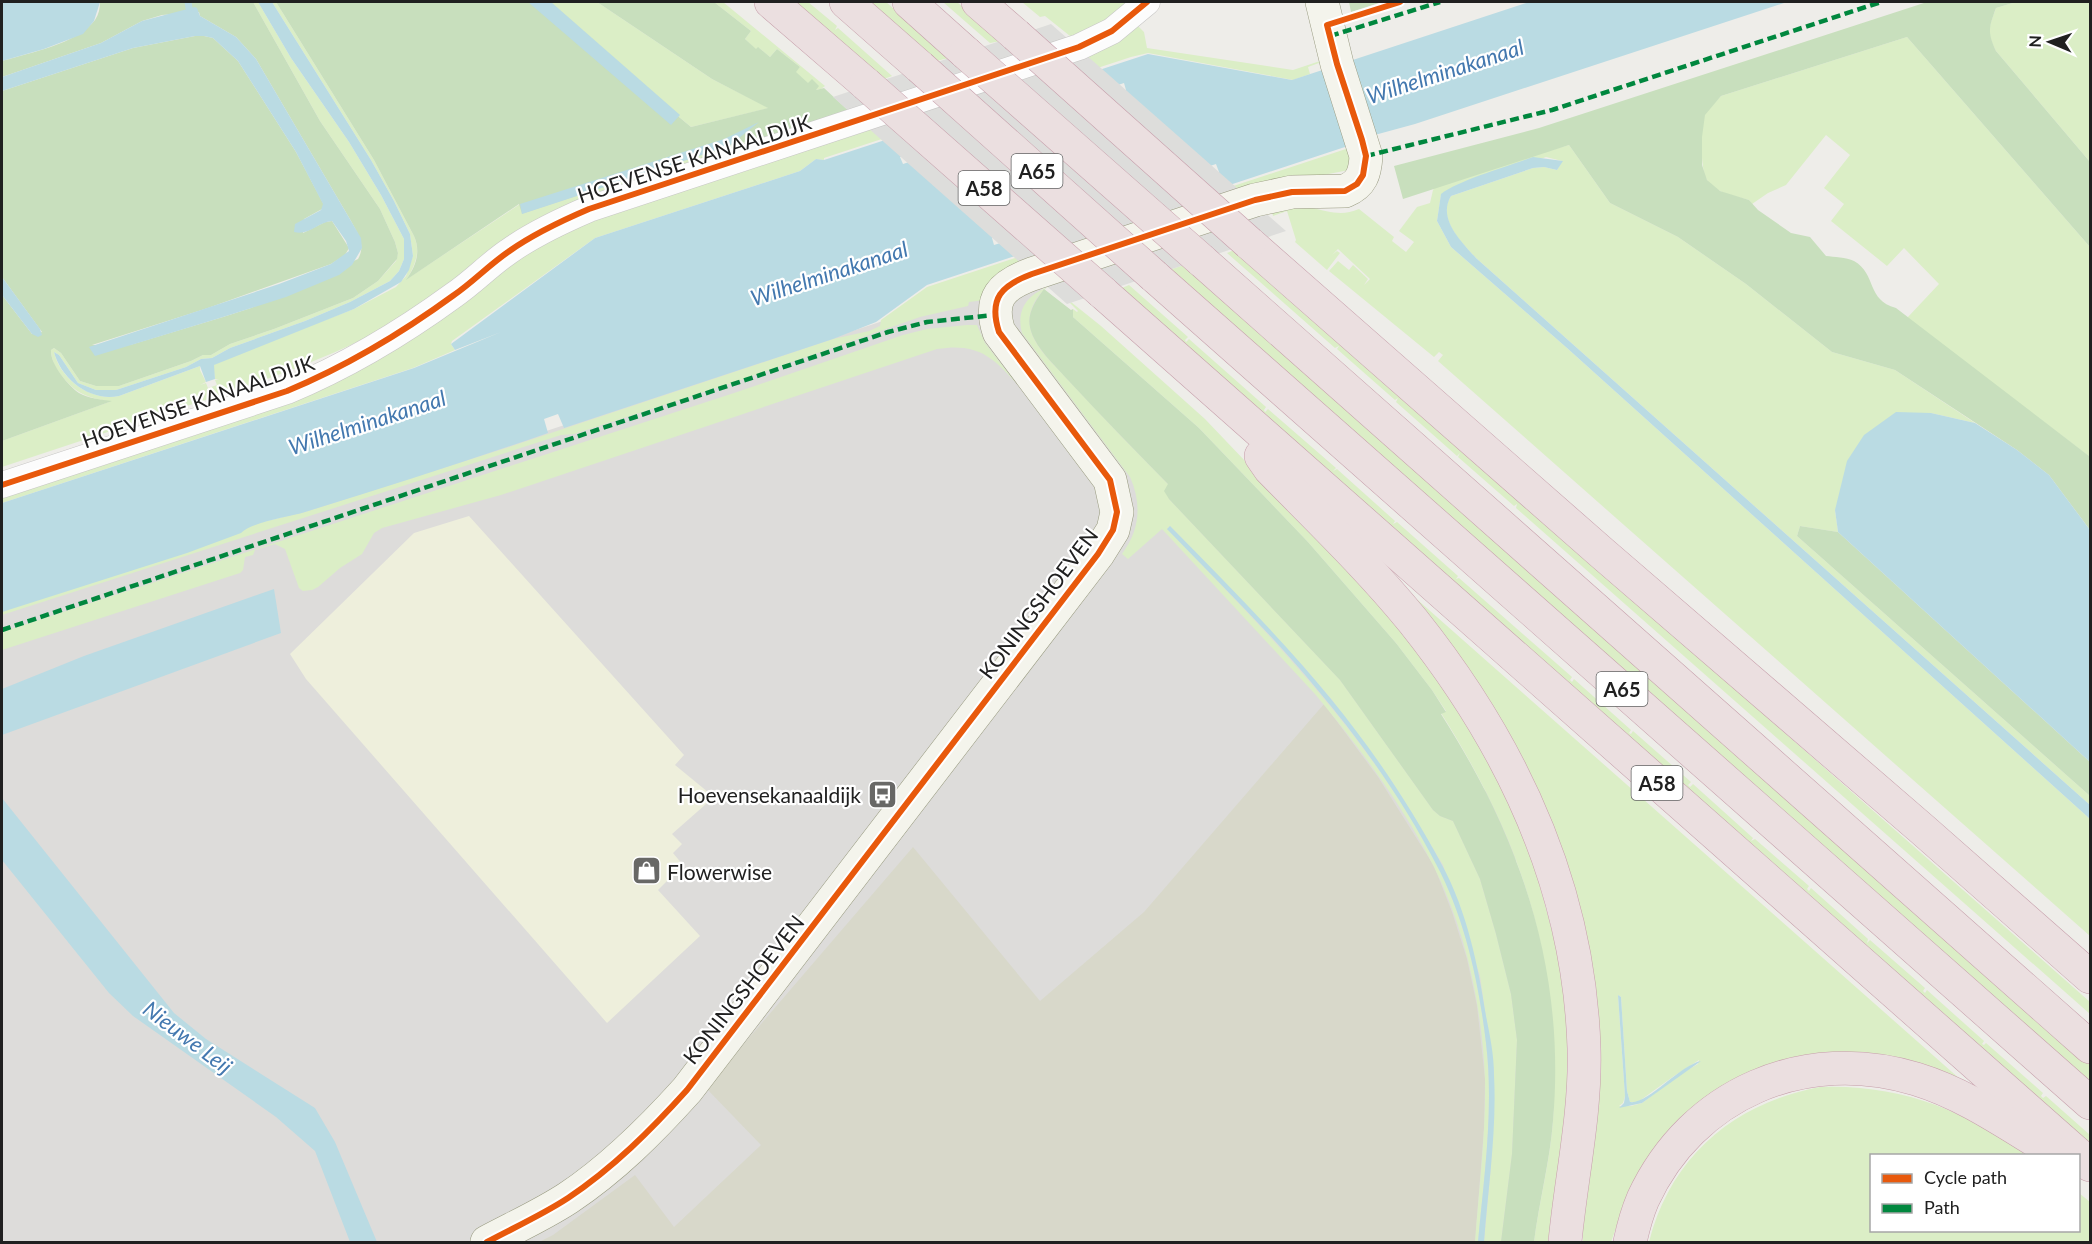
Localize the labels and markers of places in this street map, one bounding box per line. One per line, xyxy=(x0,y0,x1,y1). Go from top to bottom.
bus stop icon: Hoevensekanaaldijk xyxy=(866,778,898,810)
place label: Hoevensekanaaldijk xyxy=(678,782,861,807)
shop icon: Flowerwise xyxy=(630,855,662,887)
place label: Flowerwise xyxy=(667,859,772,884)

